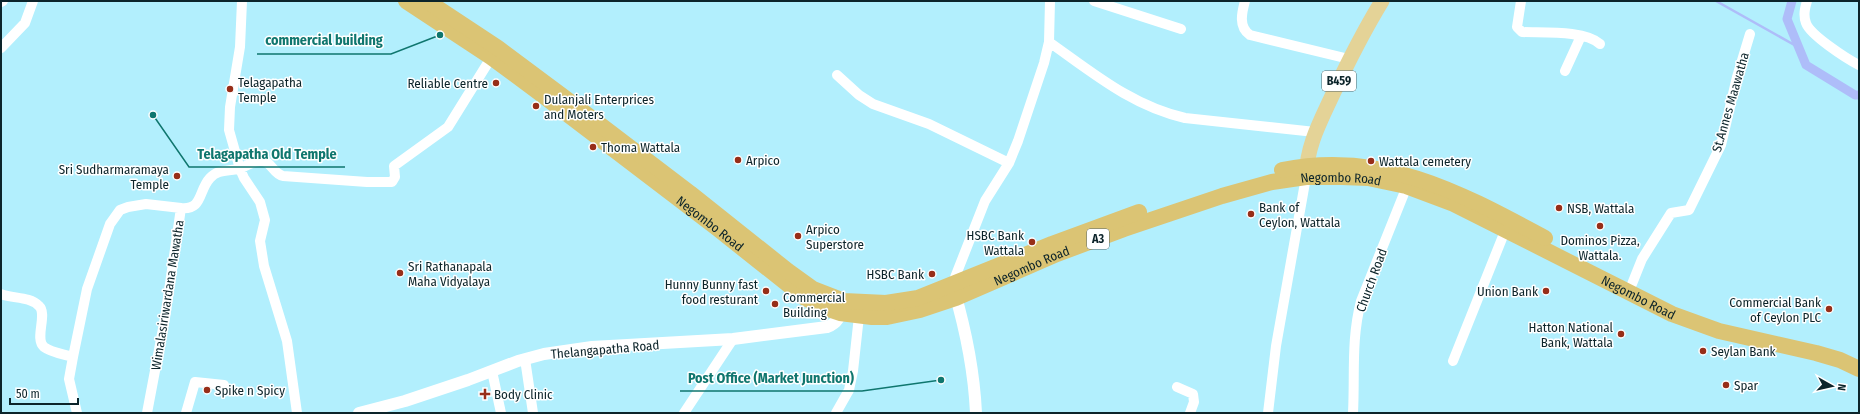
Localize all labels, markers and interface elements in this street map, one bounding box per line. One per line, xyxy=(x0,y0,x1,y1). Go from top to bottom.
callout: commercial building xyxy=(257,28,391,54)
text: commercial building xyxy=(265,32,383,49)
street label: St.Annes Maawatha xyxy=(1709,50,1752,154)
road number: B459 xyxy=(1322,71,1356,91)
place label: Telagapatha Temple xyxy=(238,75,302,105)
place label: Reliable Centre xyxy=(407,76,488,91)
marker: Reliable Centre xyxy=(491,78,501,88)
marker: Telagapatha Temple xyxy=(225,84,235,94)
place label: Dulanjali Enterprices and Moters xyxy=(544,92,655,122)
marker: Dulanjali Enterprices and Moters xyxy=(531,101,541,111)
place label: Thoma Wattala xyxy=(601,140,680,155)
callout: Telagapatha Old Temple xyxy=(189,141,345,167)
marker: Thoma Wattala xyxy=(588,142,598,152)
text: Telagapatha Old Temple xyxy=(197,146,337,163)
place label: Arpico xyxy=(746,153,780,168)
place label: Wattala cemetery xyxy=(1379,154,1471,169)
marker: Arpico xyxy=(733,155,743,165)
marker: Wattala cemetery xyxy=(1366,156,1376,166)
place label: Sri Sudharmaramaya Temple xyxy=(59,162,169,192)
street label: Negombo Road xyxy=(1299,170,1382,189)
marker: Sri Sudharmaramaya Temple xyxy=(172,171,182,181)
street label: Negombo Road xyxy=(673,193,747,254)
place label: Bank of Ceylon, Wattala xyxy=(1259,200,1340,230)
place label: NSB, Wattala xyxy=(1567,201,1634,216)
marker: NSB, Wattala xyxy=(1554,203,1564,213)
marker: Bank of Ceylon, Wattala xyxy=(1246,209,1256,219)
street label: Wimalasiriwardana Mawatha xyxy=(148,219,187,371)
marker: Dominos Pizza, Wattala. xyxy=(1595,221,1605,231)
place label: Arpico Superstore xyxy=(806,222,864,252)
place label: HSBC Bank Wattala xyxy=(967,228,1025,258)
road number: A3 xyxy=(1087,229,1109,249)
marker: Arpico Superstore xyxy=(793,231,803,241)
place label: Dominos Pizza, Wattala. xyxy=(1560,233,1640,263)
marker: HSBC Bank Wattala xyxy=(1027,237,1037,247)
street label: Negombo Road xyxy=(992,243,1072,289)
street label: Church Road xyxy=(1353,246,1390,314)
place label: Sri Rathanapala Maha Vidyalaya xyxy=(408,259,492,289)
place label: HSBC Bank xyxy=(867,267,925,282)
marker: Sri Rathanapala Maha Vidyalaya xyxy=(395,268,405,278)
marker: HSBC Bank xyxy=(927,269,937,279)
street label: Negombo Road xyxy=(1599,273,1678,322)
place label: Hunny Bunny fast food resturant xyxy=(665,277,759,307)
place label: Union Bank xyxy=(1477,284,1539,299)
marker: Hunny Bunny fast food resturant xyxy=(761,286,771,296)
marker: Union Bank xyxy=(1541,286,1551,296)
place label: Commercial Building xyxy=(783,290,846,320)
place label: Commercial Bank of Ceylon PLC xyxy=(1729,295,1822,325)
marker: Commercial Building xyxy=(770,299,780,309)
marker: Commercial Bank of Ceylon PLC xyxy=(1824,304,1834,314)
place label: Hatton National Bank, Wattala xyxy=(1529,320,1614,350)
marker: Hatton National Bank, Wattala xyxy=(1616,329,1626,339)
street label: Thelangapatha Road xyxy=(550,337,660,362)
place label: Seylan Bank xyxy=(1711,344,1777,359)
marker: Seylan Bank xyxy=(1698,346,1708,356)
callout: Post Office (Market Junction) xyxy=(680,365,862,391)
north arrow xyxy=(1812,366,1852,406)
text: Post Office (Market Junction) xyxy=(688,370,854,387)
place label: Spar xyxy=(1734,378,1759,393)
scale bar xyxy=(10,380,78,406)
marker: Spar xyxy=(1721,380,1731,390)
place label: Spike n Spicy xyxy=(215,383,285,398)
text: N xyxy=(1835,383,1848,391)
marker: Spike n Spicy xyxy=(202,385,212,395)
text: 50 m xyxy=(16,387,40,401)
place label: Body Clinic xyxy=(494,387,553,402)
marker: Body Clinic xyxy=(479,388,491,400)

